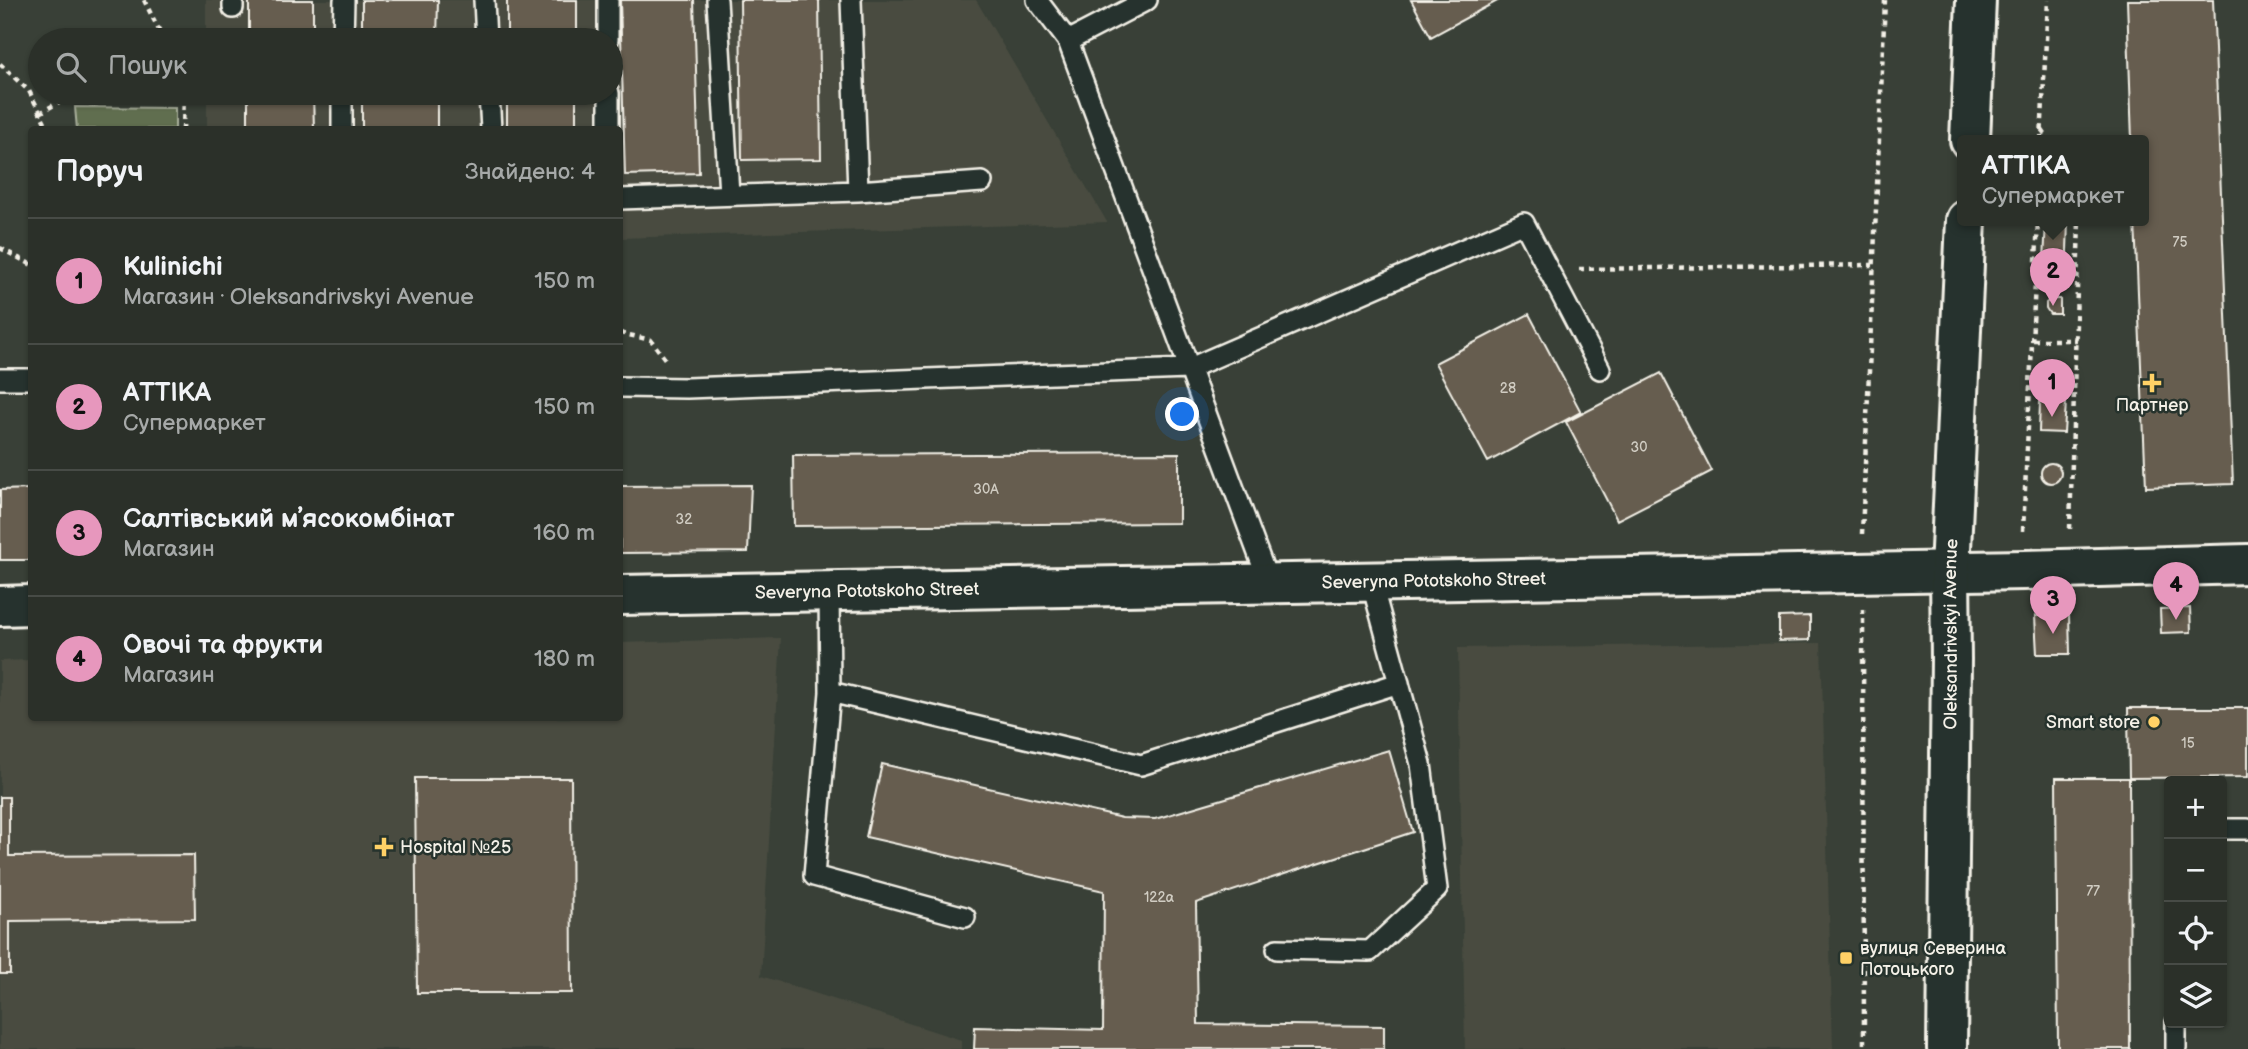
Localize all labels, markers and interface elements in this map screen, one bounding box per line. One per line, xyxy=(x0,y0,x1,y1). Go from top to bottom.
search box xyxy=(28,28,623,105)
icon: search xyxy=(52,48,90,86)
text: Пошук xyxy=(108,51,187,82)
popup xyxy=(1957,135,2149,226)
text: АТТІКА xyxy=(1982,151,2070,182)
text: Поруч xyxy=(56,154,144,190)
text: Знайдено: 4 xyxy=(465,158,595,186)
text: Супермаркет xyxy=(1982,182,2124,210)
house number: 75 xyxy=(2173,234,2187,251)
pin: 2 xyxy=(2030,248,2076,306)
text: Kulinichi xyxy=(123,252,223,283)
text: 1 xyxy=(74,267,84,295)
text: 150 m xyxy=(534,267,595,295)
text: Магазин · Oleksandrivskyi Avenue xyxy=(123,283,474,311)
pin: 1 xyxy=(2029,359,2075,417)
marker: Партнер xyxy=(2144,375,2160,391)
text: АТТІКА xyxy=(123,378,211,409)
house number: 28 xyxy=(1500,380,1516,397)
text: 2 xyxy=(72,393,86,421)
text: 150 m xyxy=(534,393,595,421)
place label: Партнер xyxy=(2116,395,2188,416)
your location xyxy=(1165,397,1199,431)
text: Супермаркет xyxy=(123,409,266,437)
house number: 30 xyxy=(1631,439,1647,456)
house number: 30А xyxy=(973,481,999,498)
text: Салтівський мʼясокомбінат xyxy=(123,504,454,535)
house number: 32 xyxy=(676,511,693,528)
text: 3 xyxy=(72,519,86,547)
text: 160 m xyxy=(533,519,595,547)
text: Магазин xyxy=(123,535,215,563)
street label: Oleksandrivskyi Avenue xyxy=(1940,538,1962,730)
pin: 4 xyxy=(2153,562,2199,620)
street label: Severyna Pototskoho Street xyxy=(1322,569,1547,594)
pin: 3 xyxy=(2030,576,2076,634)
street label: Severyna Pototskoho Street xyxy=(755,579,980,604)
text: Овочі та фрукти xyxy=(123,630,323,661)
text: 4 xyxy=(72,645,86,673)
text: 180 m xyxy=(534,645,595,673)
text: Магазин xyxy=(123,661,215,689)
place label: Smart store xyxy=(2046,712,2140,733)
marker: Smart store xyxy=(2146,714,2162,730)
house number: 15 xyxy=(2181,735,2195,752)
map controls xyxy=(2164,776,2227,1028)
button: + xyxy=(2164,776,2227,839)
marker: Hospital №25 xyxy=(374,837,394,857)
place label: Hospital №25 xyxy=(400,837,511,858)
button: − xyxy=(2164,839,2227,902)
house number: 77 xyxy=(2086,883,2100,900)
house number: 122а xyxy=(1144,889,1175,906)
button: locate xyxy=(2164,902,2227,965)
place label: вулиця Северина Потоцького xyxy=(1860,938,2006,980)
marker: вулиця Северина Потоцького xyxy=(1838,950,1854,966)
button: layers xyxy=(2164,965,2227,1028)

